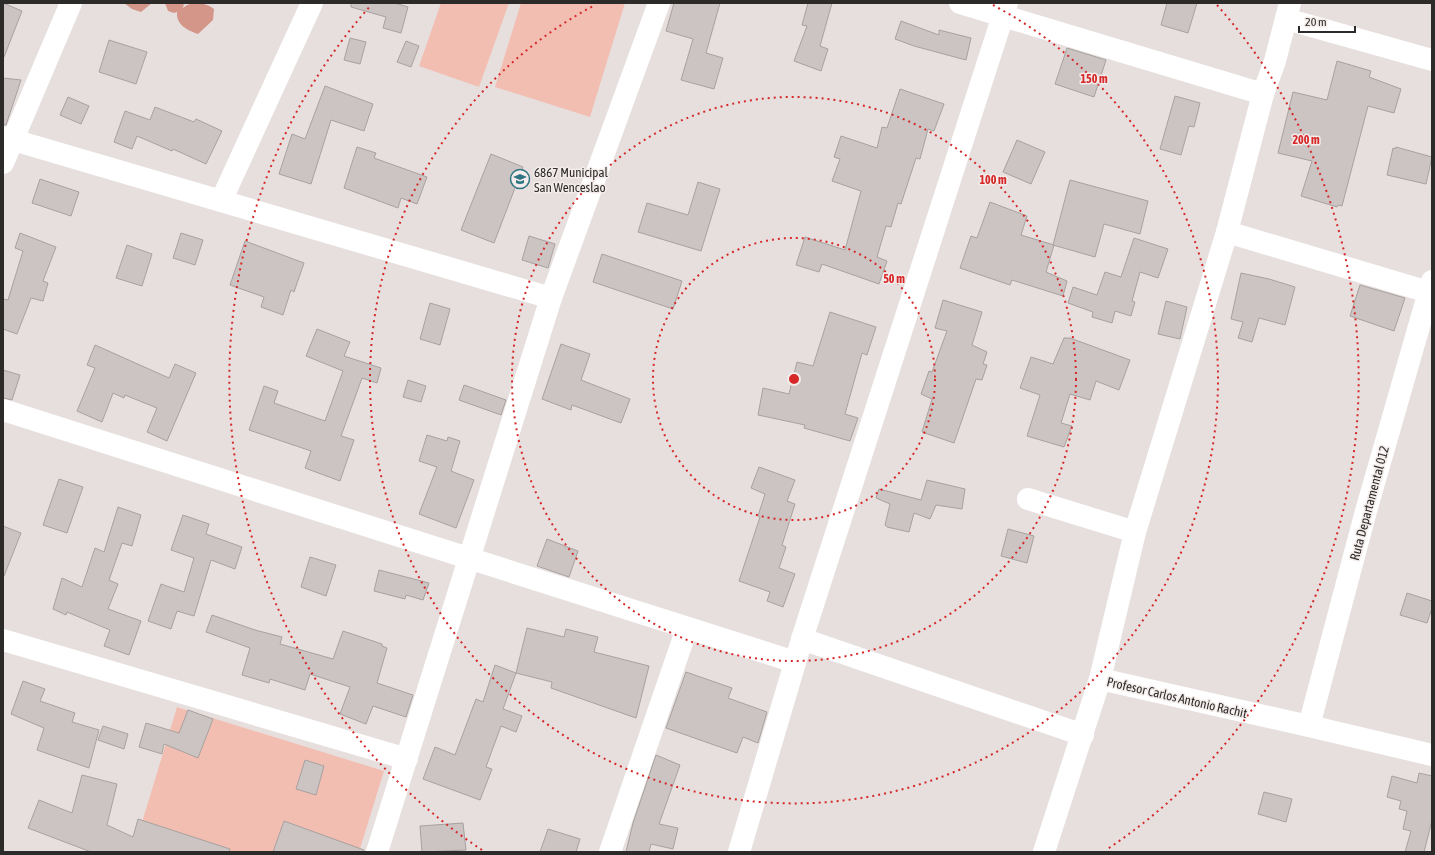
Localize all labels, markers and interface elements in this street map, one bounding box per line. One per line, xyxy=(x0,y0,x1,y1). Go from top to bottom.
scale bar xyxy=(1299,8,1355,34)
text: 20 m xyxy=(1305,15,1327,29)
text: 150 m xyxy=(1080,72,1108,86)
text: 200 m xyxy=(1292,133,1320,147)
place label: 6867 Municipal San Wenceslao xyxy=(534,165,609,195)
school or university icon: 6867 Municipal San Wenceslao xyxy=(509,168,531,190)
text: 100 m xyxy=(979,173,1007,187)
text: 50 m xyxy=(883,272,905,286)
centre of rings xyxy=(787,372,801,386)
street label: Ruta Departamental 012 xyxy=(1347,444,1392,562)
street label: Profesor Carlos Antonio Rachit xyxy=(1105,674,1249,721)

